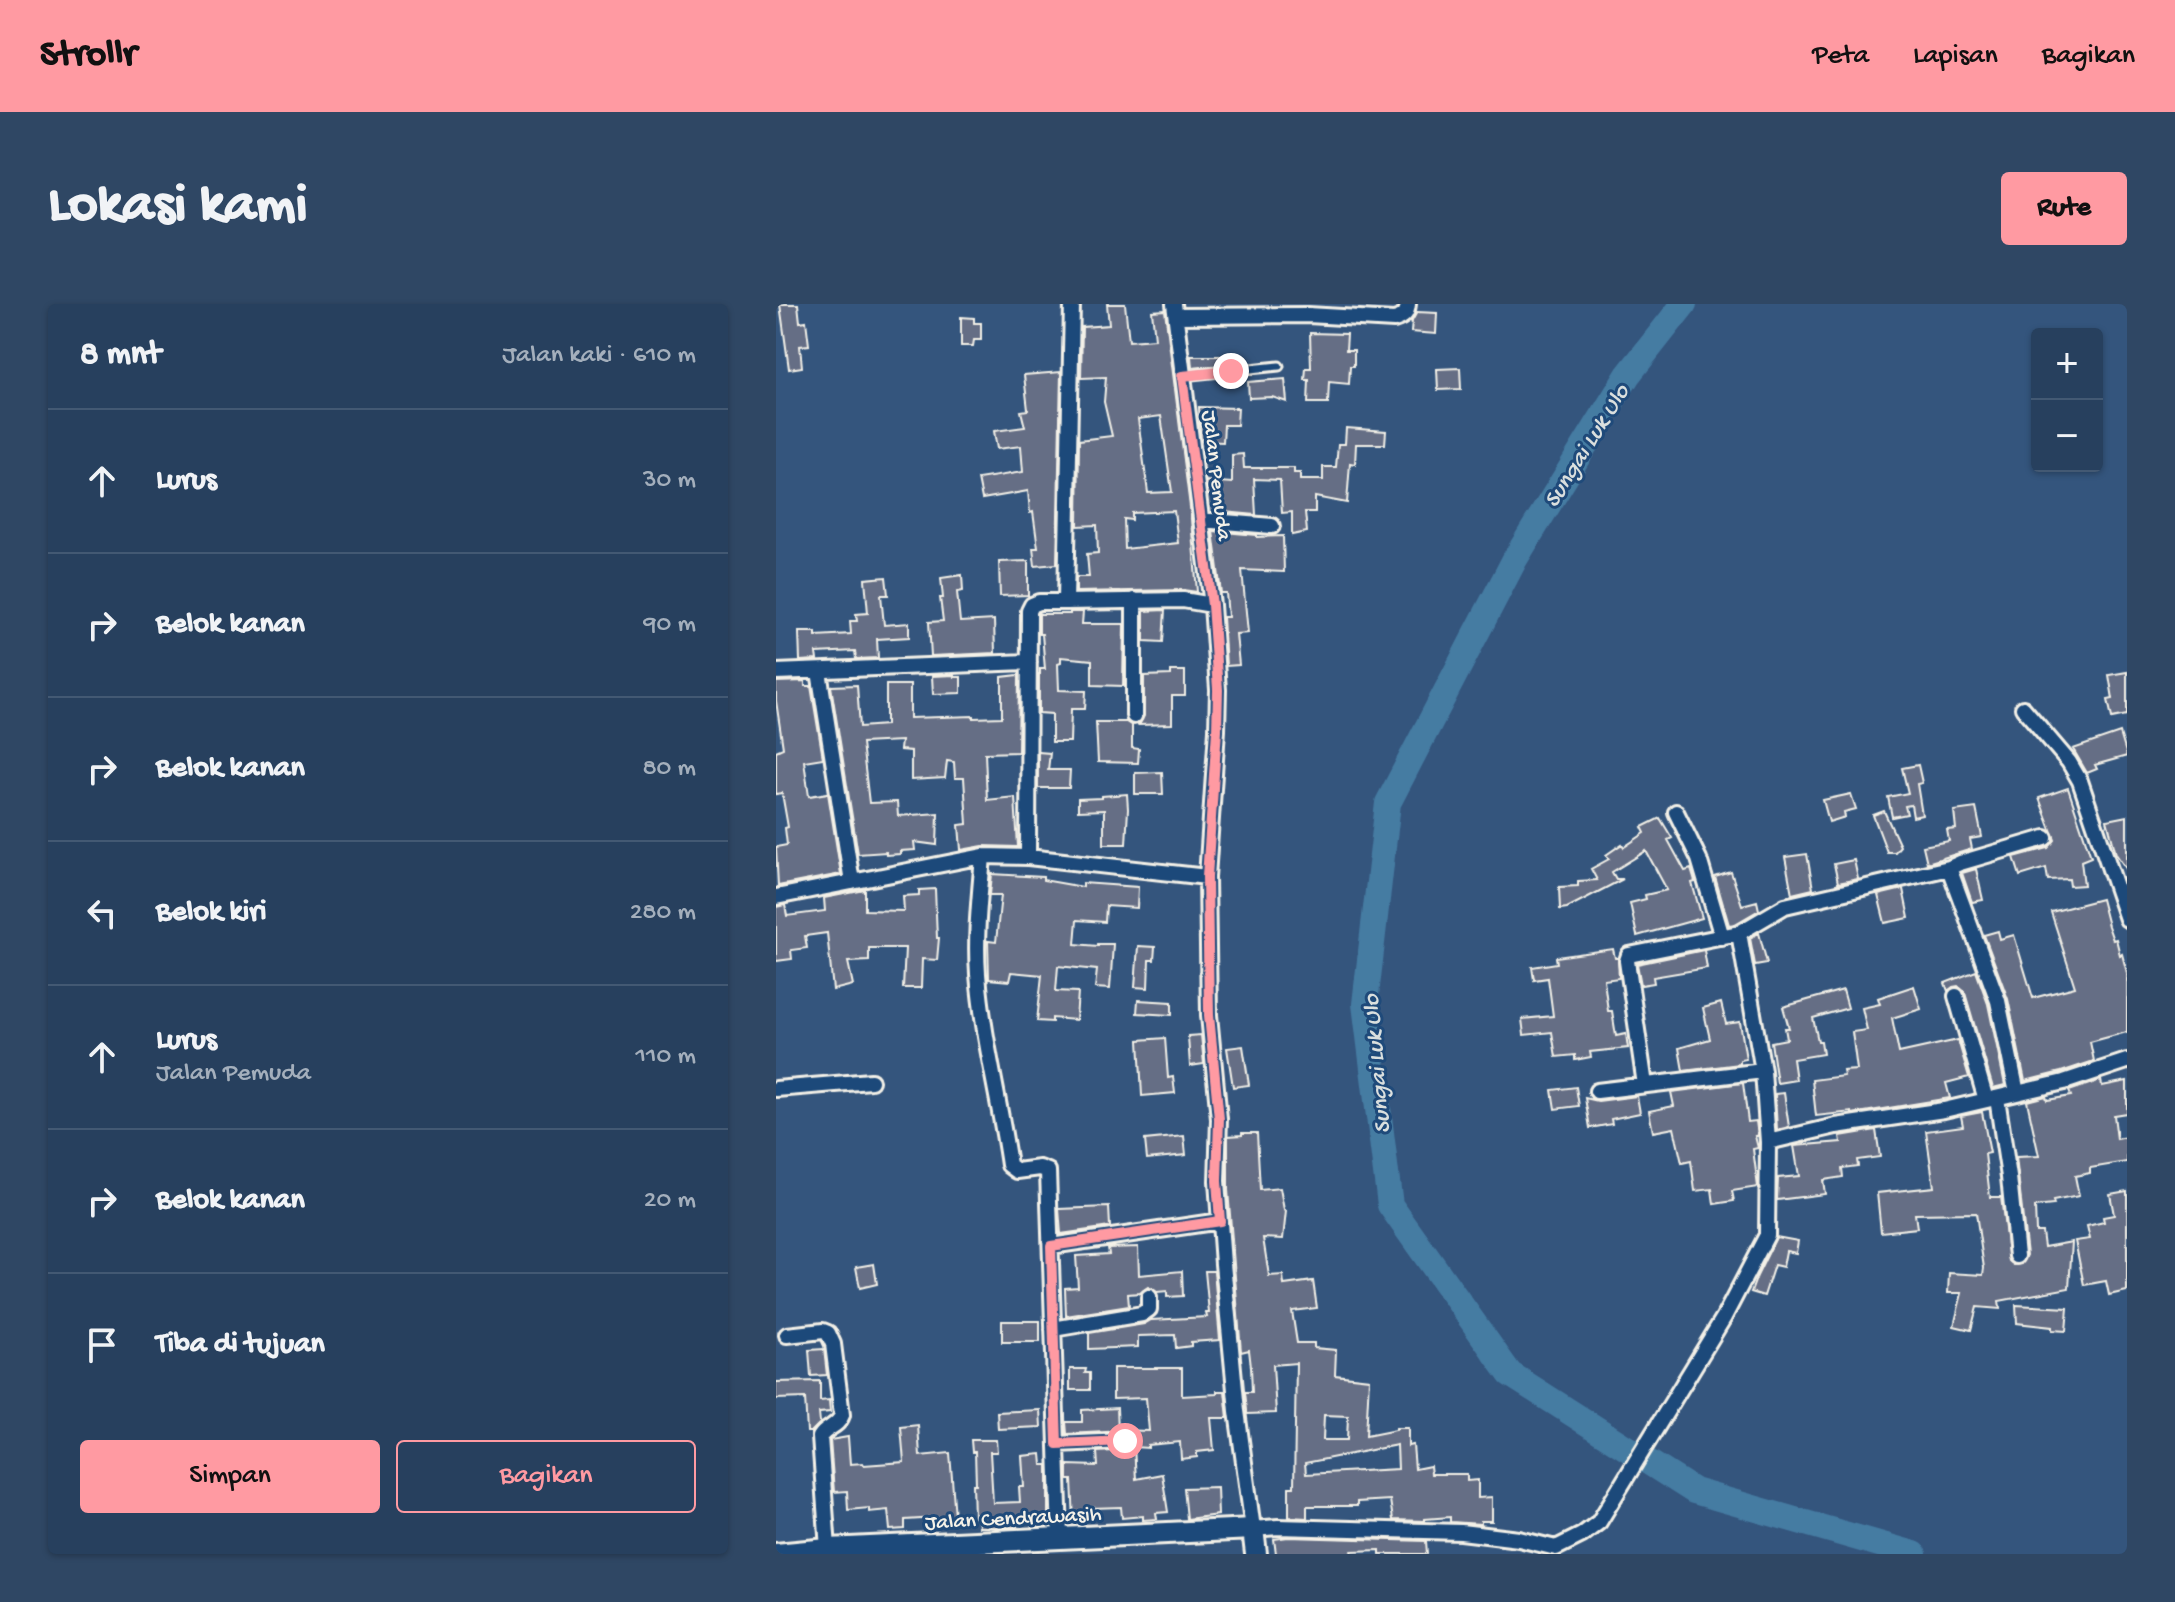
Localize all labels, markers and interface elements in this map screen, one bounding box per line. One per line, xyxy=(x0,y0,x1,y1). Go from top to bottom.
text: Strollr xyxy=(40,34,137,78)
text: Peta xyxy=(1812,40,1869,73)
text: Lapisan xyxy=(1913,40,1998,73)
text: Bagikan xyxy=(2042,40,2135,73)
button: Rute xyxy=(2001,172,2127,245)
text: Lokasi kami xyxy=(48,175,308,241)
map controls xyxy=(2031,328,2103,472)
button: + xyxy=(2031,328,2103,400)
text: 8 mnt xyxy=(80,336,161,376)
text: Jalan kaki · 610 m xyxy=(502,341,696,372)
route end xyxy=(1213,353,1249,389)
water label: Sungai Luk Ulo xyxy=(1539,379,1638,514)
button: − xyxy=(2031,400,2103,472)
street label: Jalan Pemuda xyxy=(1194,409,1236,543)
icon: ahead xyxy=(80,459,124,503)
text: Lurus xyxy=(156,464,217,499)
text: 30 m xyxy=(643,466,696,497)
icon: right xyxy=(80,603,124,647)
text: Belok kanan xyxy=(156,608,305,643)
text: 90 m xyxy=(644,610,696,641)
icon: right xyxy=(80,747,124,791)
text: Belok kanan xyxy=(156,752,305,787)
text: 80 m xyxy=(642,754,696,785)
icon: left xyxy=(80,891,124,935)
text: Belok kiri xyxy=(156,896,266,931)
text: 280 m xyxy=(630,898,696,929)
water label: Sungai Luk Ulo xyxy=(1358,991,1399,1135)
text: Lurus xyxy=(156,1024,217,1059)
icon: ahead xyxy=(80,1035,124,1079)
text: 110 m xyxy=(636,1042,696,1073)
text: Jalan Pemuda xyxy=(156,1059,311,1090)
icon: right xyxy=(80,1179,124,1223)
text: Belok kanan xyxy=(156,1184,305,1219)
text: 20 m xyxy=(644,1186,696,1217)
icon: arrive xyxy=(80,1323,124,1367)
text: Tiba di tujuan xyxy=(156,1328,325,1363)
route start xyxy=(1107,1423,1143,1459)
button: Simpan xyxy=(80,1440,380,1513)
button: Bagikan xyxy=(396,1440,696,1513)
street label: Jalan Cendrawasih xyxy=(924,1502,1103,1538)

